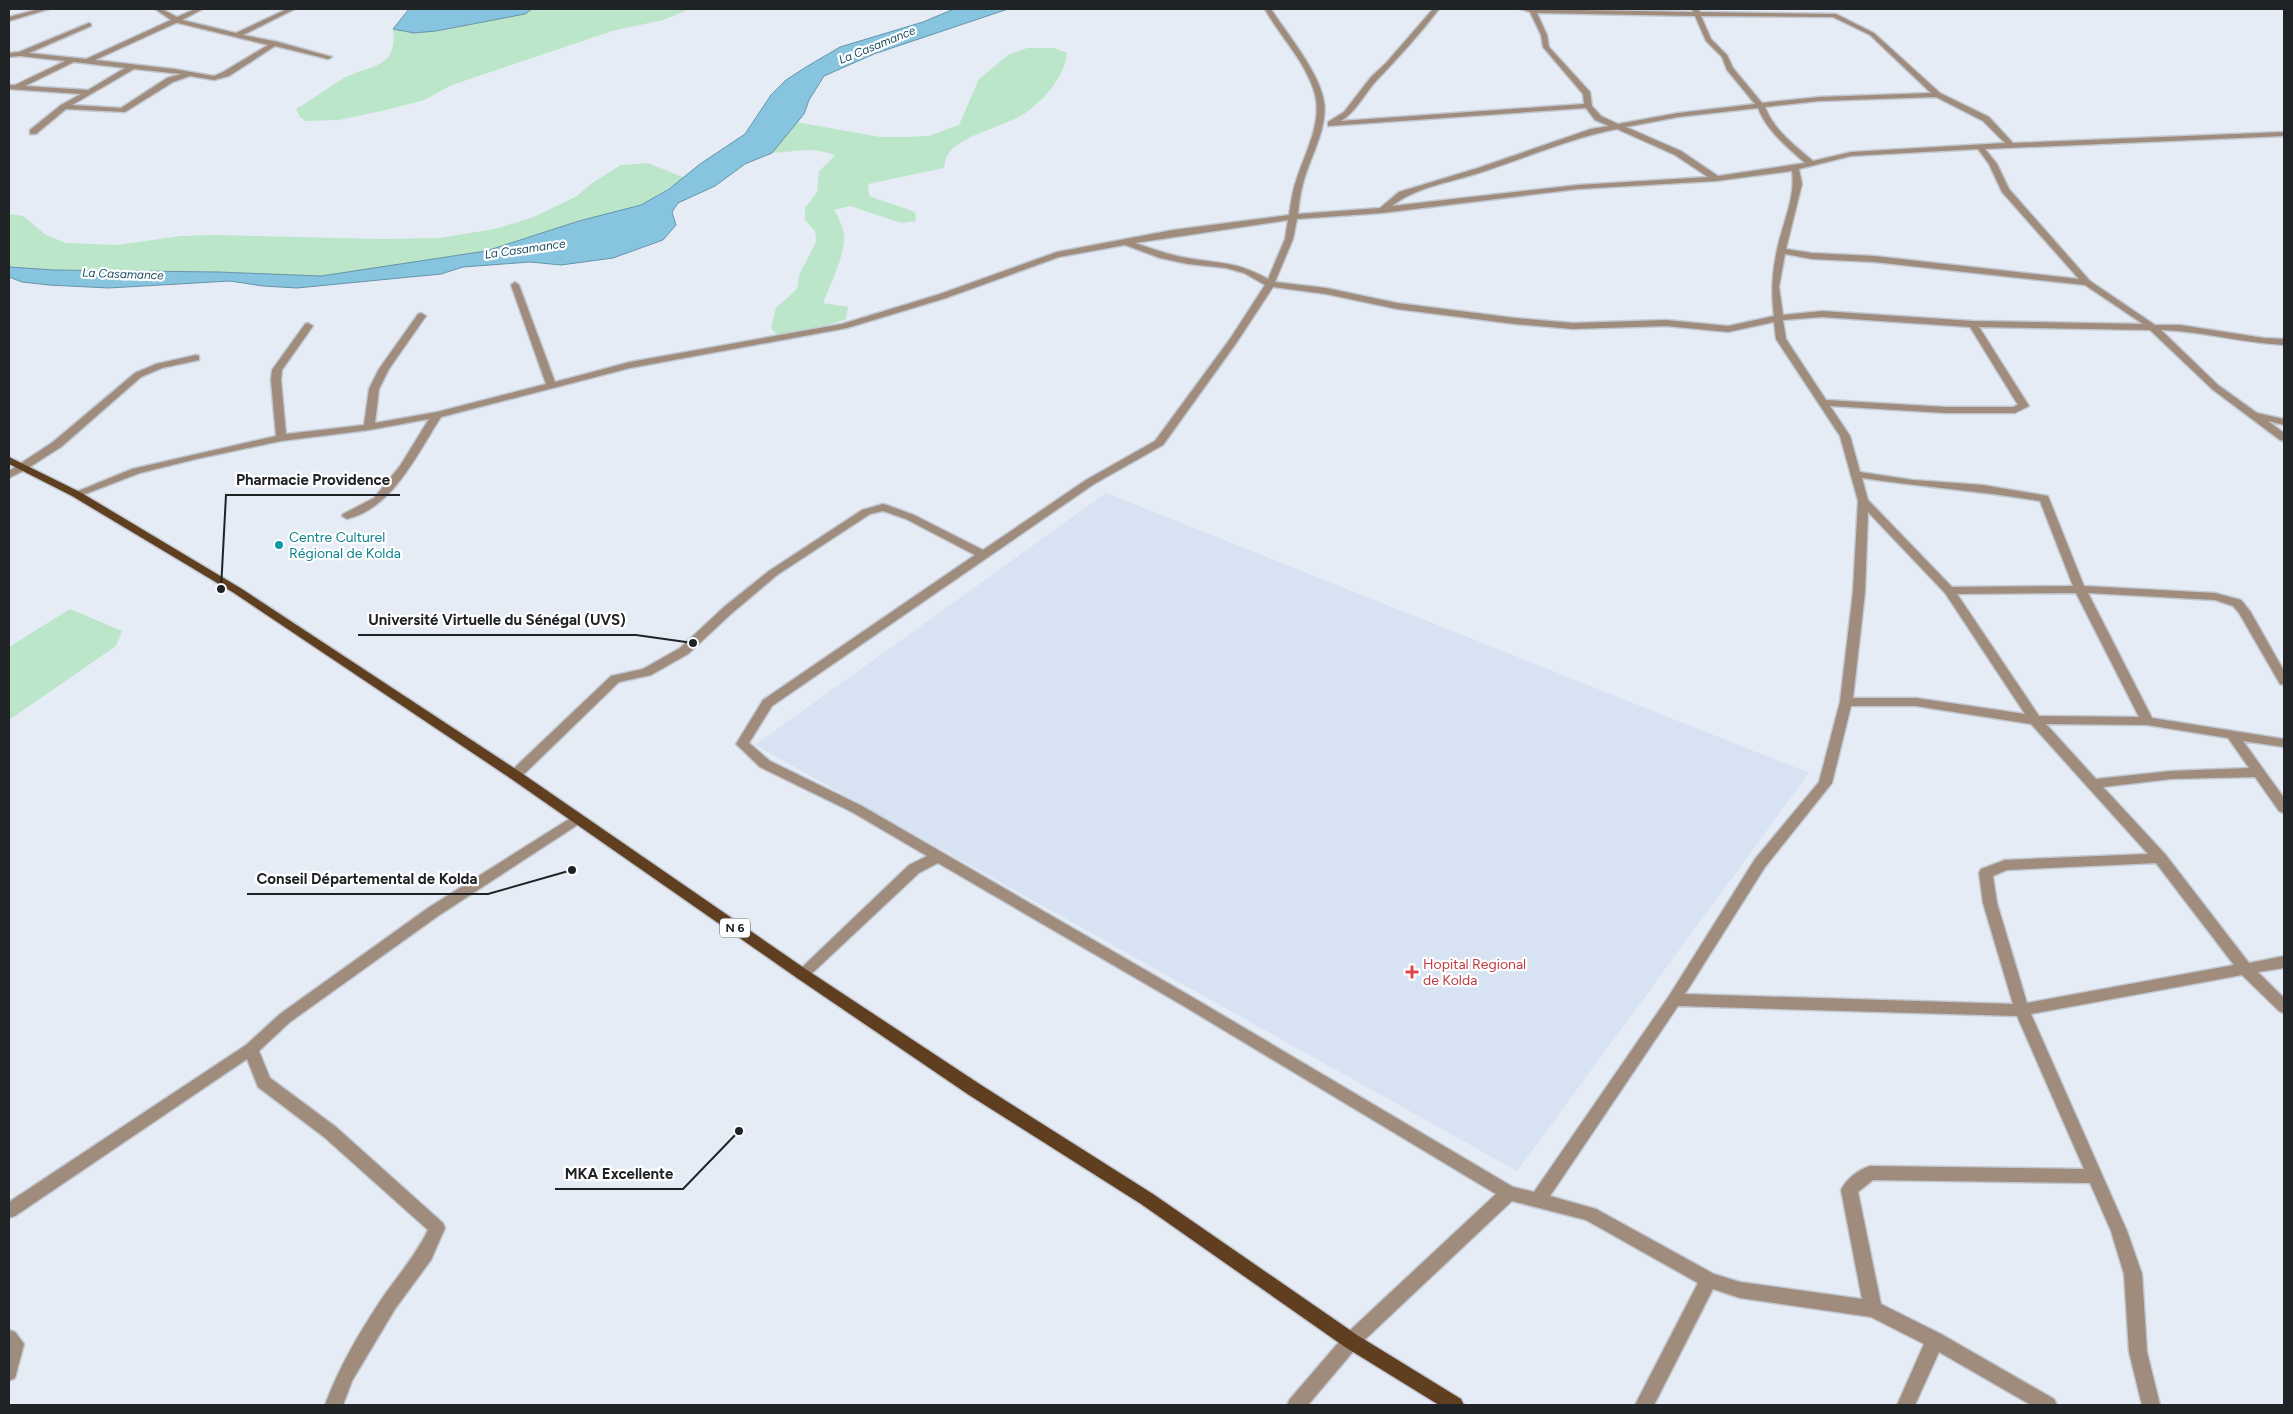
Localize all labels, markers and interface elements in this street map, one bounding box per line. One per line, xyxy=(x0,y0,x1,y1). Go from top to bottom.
water label: La Casamance xyxy=(837,23,918,67)
water label: La Casamance xyxy=(484,236,567,262)
water label: La Casamance xyxy=(82,266,164,282)
callout: Pharmacie Providence xyxy=(226,465,400,495)
text: Pharmacie Providence xyxy=(236,471,391,489)
place label: Centre Culturel Régional de Kolda xyxy=(289,529,401,562)
marker: Centre Culturel Régional de Kolda xyxy=(273,539,285,551)
callout: Université Virtuelle du Sénégal (UVS) xyxy=(358,605,636,635)
text: Université Virtuelle du Sénégal (UVS) xyxy=(368,611,626,629)
callout: Conseil Départemental de Kolda xyxy=(247,864,488,894)
text: Conseil Départemental de Kolda xyxy=(256,870,478,888)
road number: N 6 xyxy=(720,918,750,938)
place label: Hopital Regional de Kolda xyxy=(1423,956,1526,989)
marker: Hopital Regional de Kolda xyxy=(1405,965,1419,979)
callout: MKA Excellente xyxy=(555,1159,683,1189)
text: MKA Excellente xyxy=(565,1165,674,1183)

